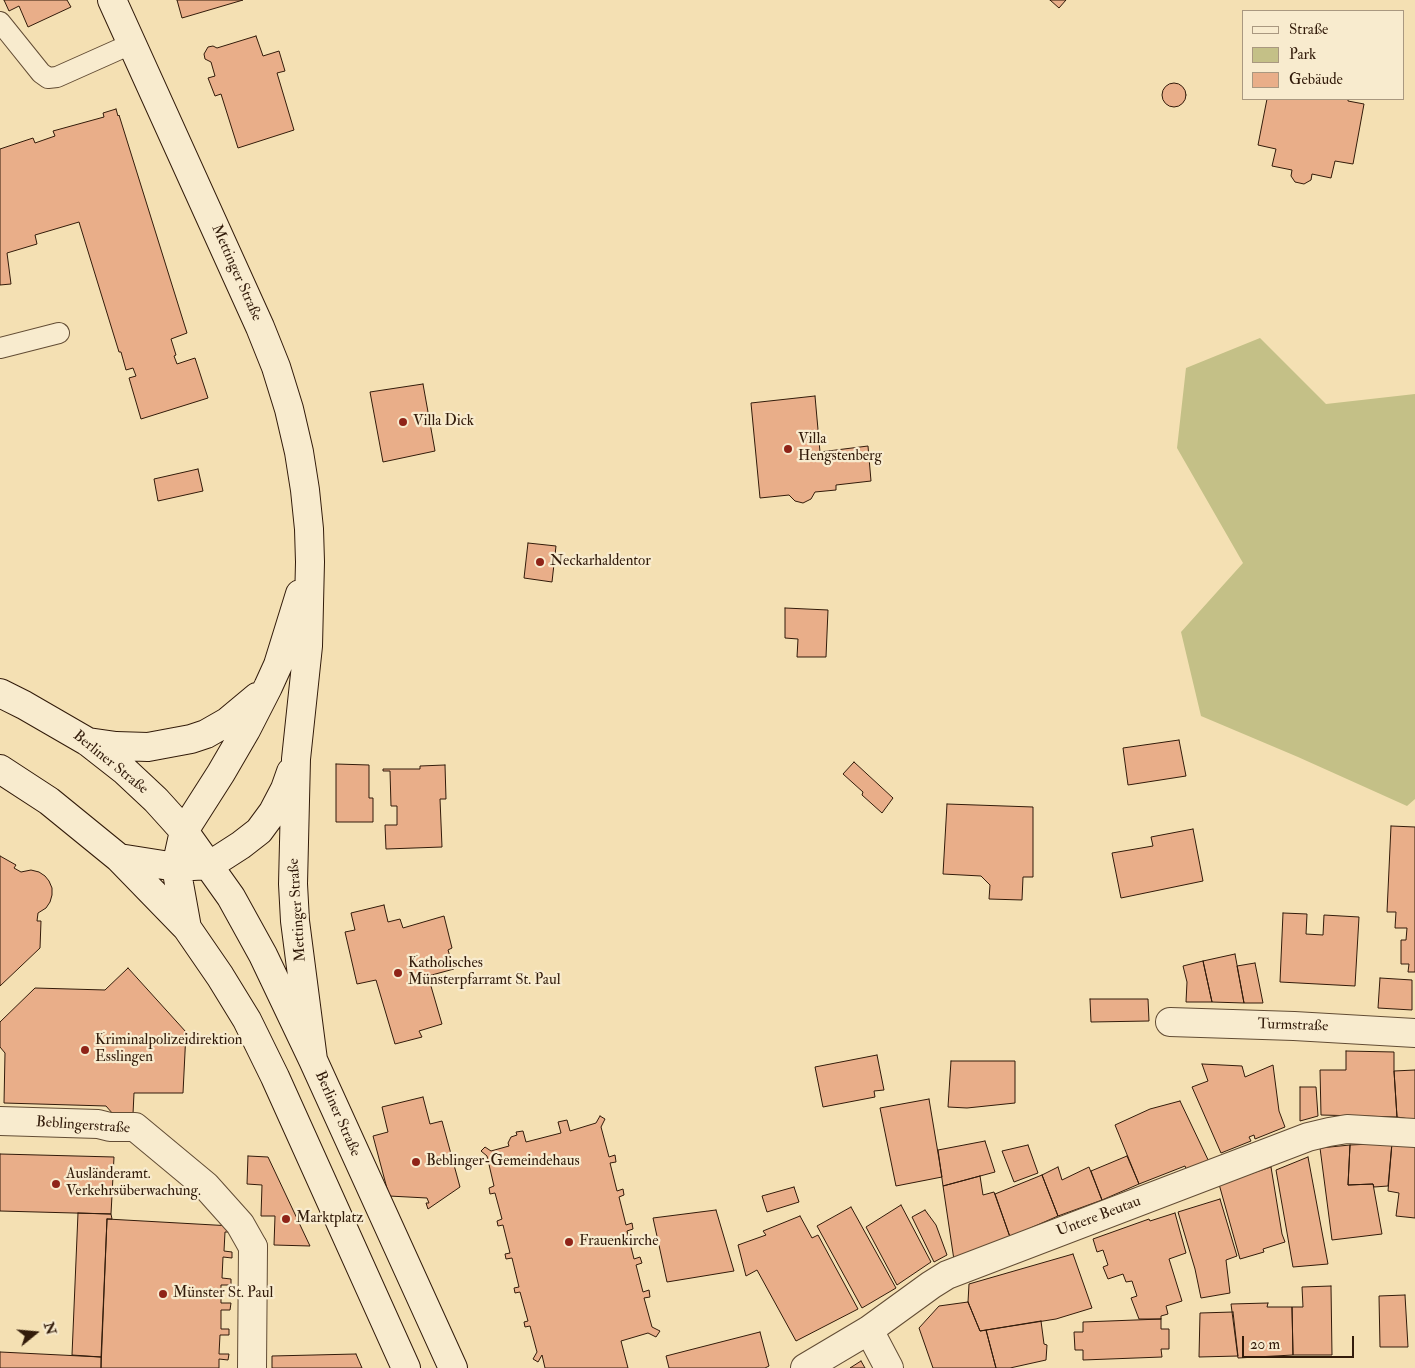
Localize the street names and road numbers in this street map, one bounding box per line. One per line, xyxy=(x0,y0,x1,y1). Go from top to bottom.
street label: Mettinger Straße xyxy=(207,222,265,324)
street label: Berliner Straße xyxy=(69,727,151,799)
street label: Mettinger Straße xyxy=(285,858,311,962)
street label: Turmstraße xyxy=(1257,1016,1329,1036)
street label: Berliner Straße xyxy=(310,1069,364,1159)
street label: Beblingerstraße xyxy=(35,1114,131,1138)
street label: Untere Beutau xyxy=(1054,1193,1144,1241)

